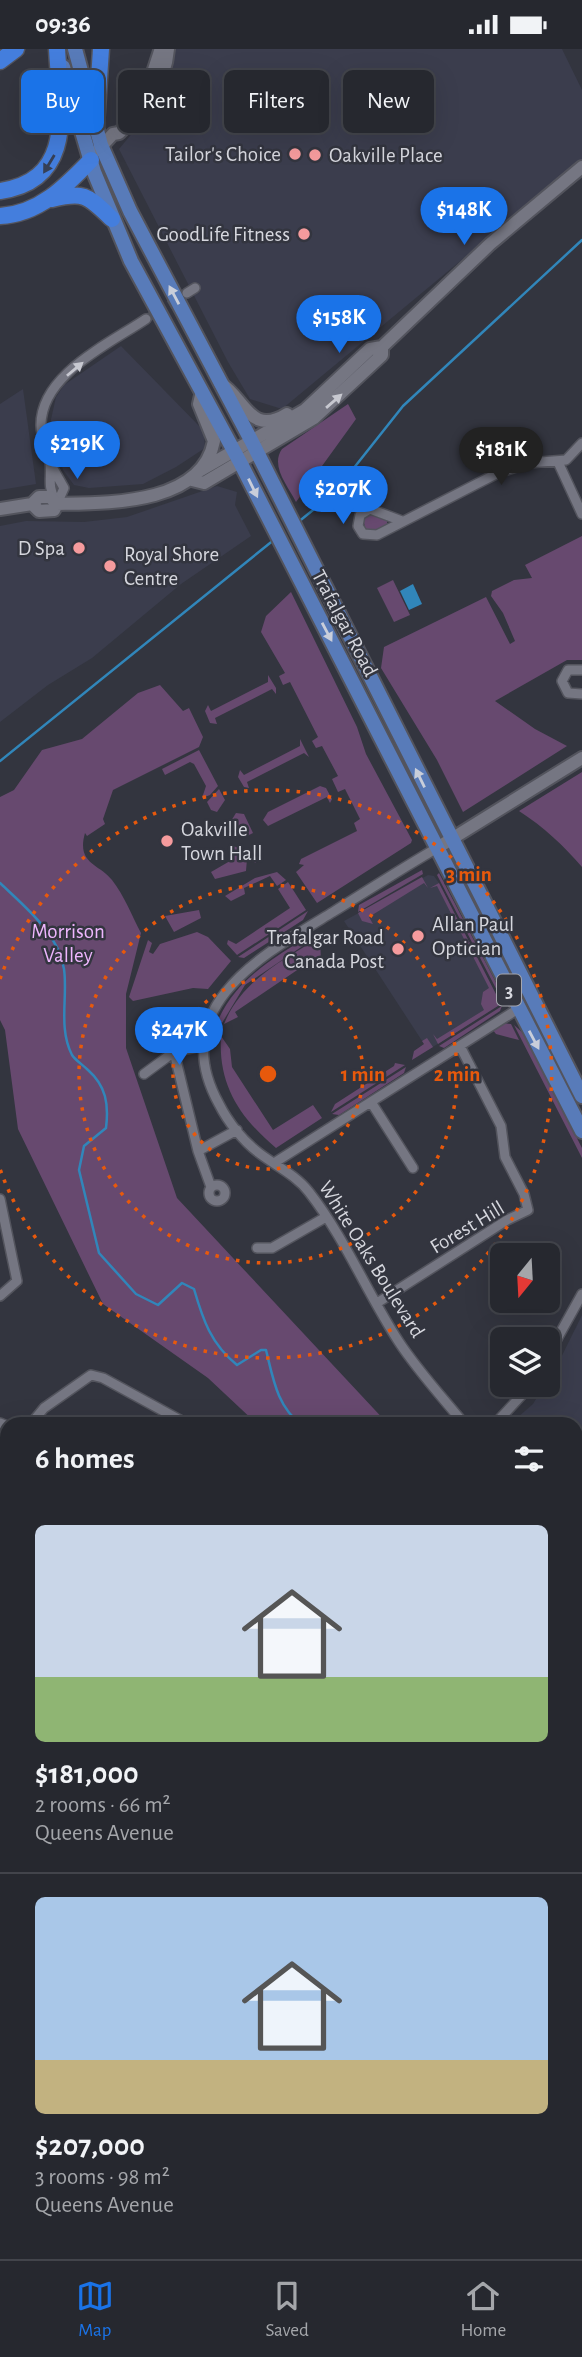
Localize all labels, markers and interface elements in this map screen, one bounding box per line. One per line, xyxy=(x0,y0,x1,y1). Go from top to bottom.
text: 09:36 xyxy=(35,11,91,37)
chip: Buy xyxy=(21,70,104,133)
chip: Rent xyxy=(118,70,210,133)
chip: Filters xyxy=(224,70,329,133)
chip: New xyxy=(343,70,434,133)
place label: Tailor's Choice xyxy=(165,144,281,165)
place label: Oakville Place xyxy=(329,145,443,166)
marker: Tailor's Choice xyxy=(287,146,303,162)
marker: Oakville Place xyxy=(307,147,323,163)
one-way arrow xyxy=(43,154,55,173)
pin: $148K xyxy=(415,187,513,247)
text: $148K xyxy=(437,198,491,221)
place label: GoodLife Fitness xyxy=(156,224,290,245)
marker: GoodLife Fitness xyxy=(296,226,312,242)
one-way arrow xyxy=(168,285,179,305)
pin: $158K xyxy=(290,295,388,355)
text: $158K xyxy=(312,306,366,329)
one-way arrow xyxy=(66,361,84,376)
one-way arrow xyxy=(325,394,342,409)
pin: $219K xyxy=(28,421,126,481)
pin: $181K xyxy=(452,427,550,487)
text: $219K xyxy=(50,432,104,455)
text: $181K xyxy=(475,438,527,461)
pin: $207K xyxy=(294,467,392,526)
text: $207K xyxy=(315,477,371,500)
one-way arrow xyxy=(248,478,259,498)
place label: D Spa xyxy=(18,538,65,559)
marker: D Spa xyxy=(71,540,87,556)
place label: Royal Shore Centre xyxy=(124,544,219,589)
marker: Royal Shore Centre xyxy=(102,558,118,574)
street label: Trafalgar Road xyxy=(308,566,381,680)
one-way arrow xyxy=(321,623,333,642)
one-way arrow xyxy=(415,768,426,788)
place label: Oakville Town Hall xyxy=(181,819,262,864)
marker: Oakville Town Hall xyxy=(159,833,175,849)
text: 3 min xyxy=(446,864,492,885)
place label: Allan Paul Optician xyxy=(432,914,514,959)
park label: Morrison Valley xyxy=(31,921,105,966)
place label: Trafalgar Road Canada Post xyxy=(266,927,384,972)
marker: Allan Paul Optician xyxy=(410,928,426,944)
marker: Trafalgar Road Canada Post xyxy=(390,941,406,957)
road number: 3 xyxy=(497,974,521,1005)
pin: $247K xyxy=(130,1007,228,1067)
text: $247K xyxy=(151,1018,207,1041)
one-way arrow xyxy=(529,1030,540,1050)
centre of rings xyxy=(256,1062,280,1086)
text: 1 min xyxy=(341,1064,385,1085)
text: 2 min xyxy=(434,1064,480,1085)
street label: White Oaks Boulevard xyxy=(315,1177,428,1341)
street label: Forest Hill xyxy=(426,1197,508,1258)
north arrow xyxy=(490,1243,560,1313)
map controls xyxy=(490,1243,560,1397)
button: layers xyxy=(490,1327,560,1397)
icon: filters xyxy=(510,1440,548,1478)
text: 6 homes xyxy=(35,1444,135,1474)
icon: home xyxy=(229,1571,355,1697)
text: $181,000 xyxy=(35,1759,139,1789)
text: 2 rooms · 66 m² xyxy=(35,1794,171,1817)
text: Queens Avenue xyxy=(35,1822,174,1845)
icon: home xyxy=(229,1943,355,2069)
text: $207,000 xyxy=(35,2131,145,2161)
text: 3 rooms · 98 m² xyxy=(35,2166,170,2189)
text: Queens Avenue xyxy=(35,2194,174,2217)
tab: Map xyxy=(76,2277,114,2342)
tab: Saved xyxy=(265,2277,309,2342)
tab: Home xyxy=(460,2277,506,2342)

